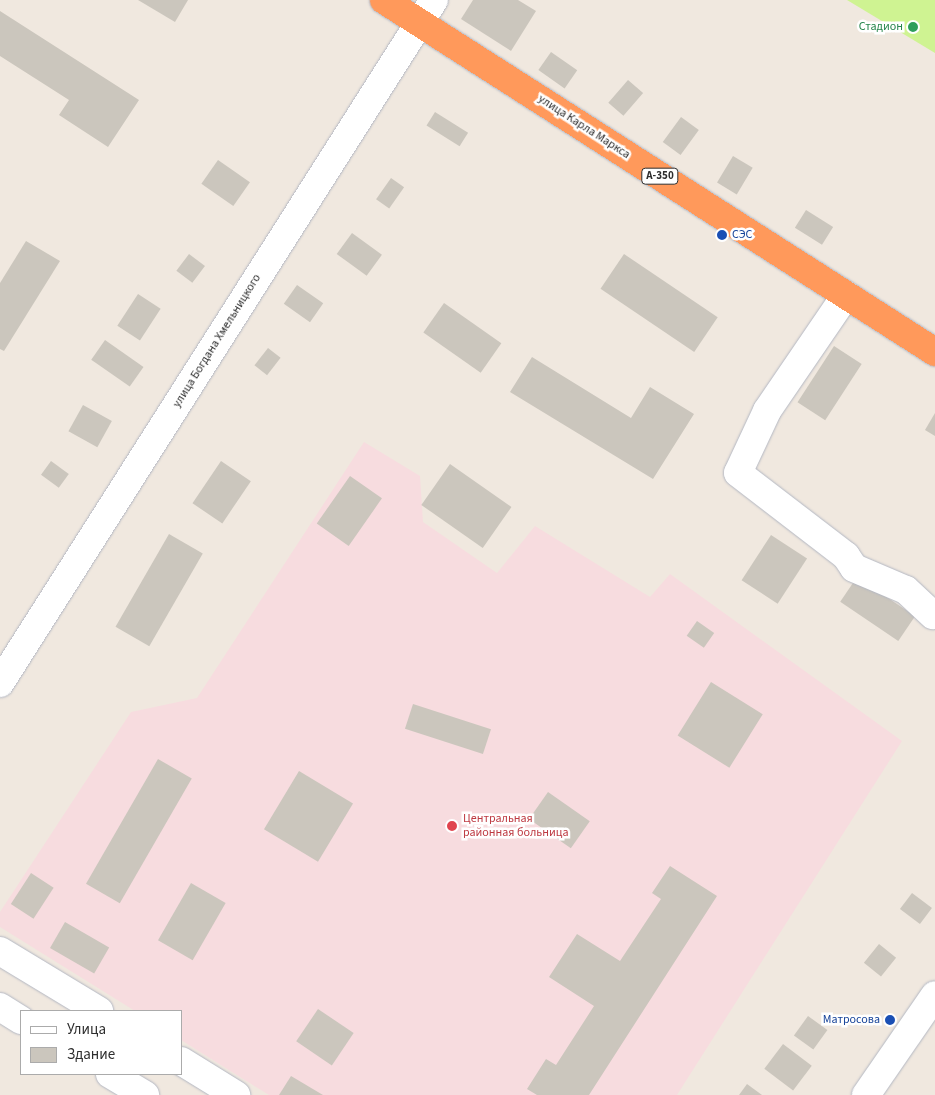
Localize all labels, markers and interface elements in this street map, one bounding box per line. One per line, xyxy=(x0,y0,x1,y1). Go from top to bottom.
place label: Стадион xyxy=(859,20,903,34)
marker: Стадион xyxy=(907,21,919,33)
street label: улица Карла Маркса xyxy=(535,92,633,162)
road number: А-350 xyxy=(641,168,679,185)
place label: СЭС xyxy=(732,228,752,242)
marker: СЭС xyxy=(716,229,728,241)
street label: улица Богдана Хмельницкого xyxy=(170,272,264,410)
place label: Центральная районная больница xyxy=(463,812,569,840)
marker: Центральная районная больница xyxy=(445,819,459,833)
legend xyxy=(20,1010,182,1075)
place label: Матросова xyxy=(823,1013,880,1027)
marker: Матросова xyxy=(884,1014,896,1026)
text: Улица xyxy=(67,1019,106,1040)
text: Здание xyxy=(67,1044,115,1065)

